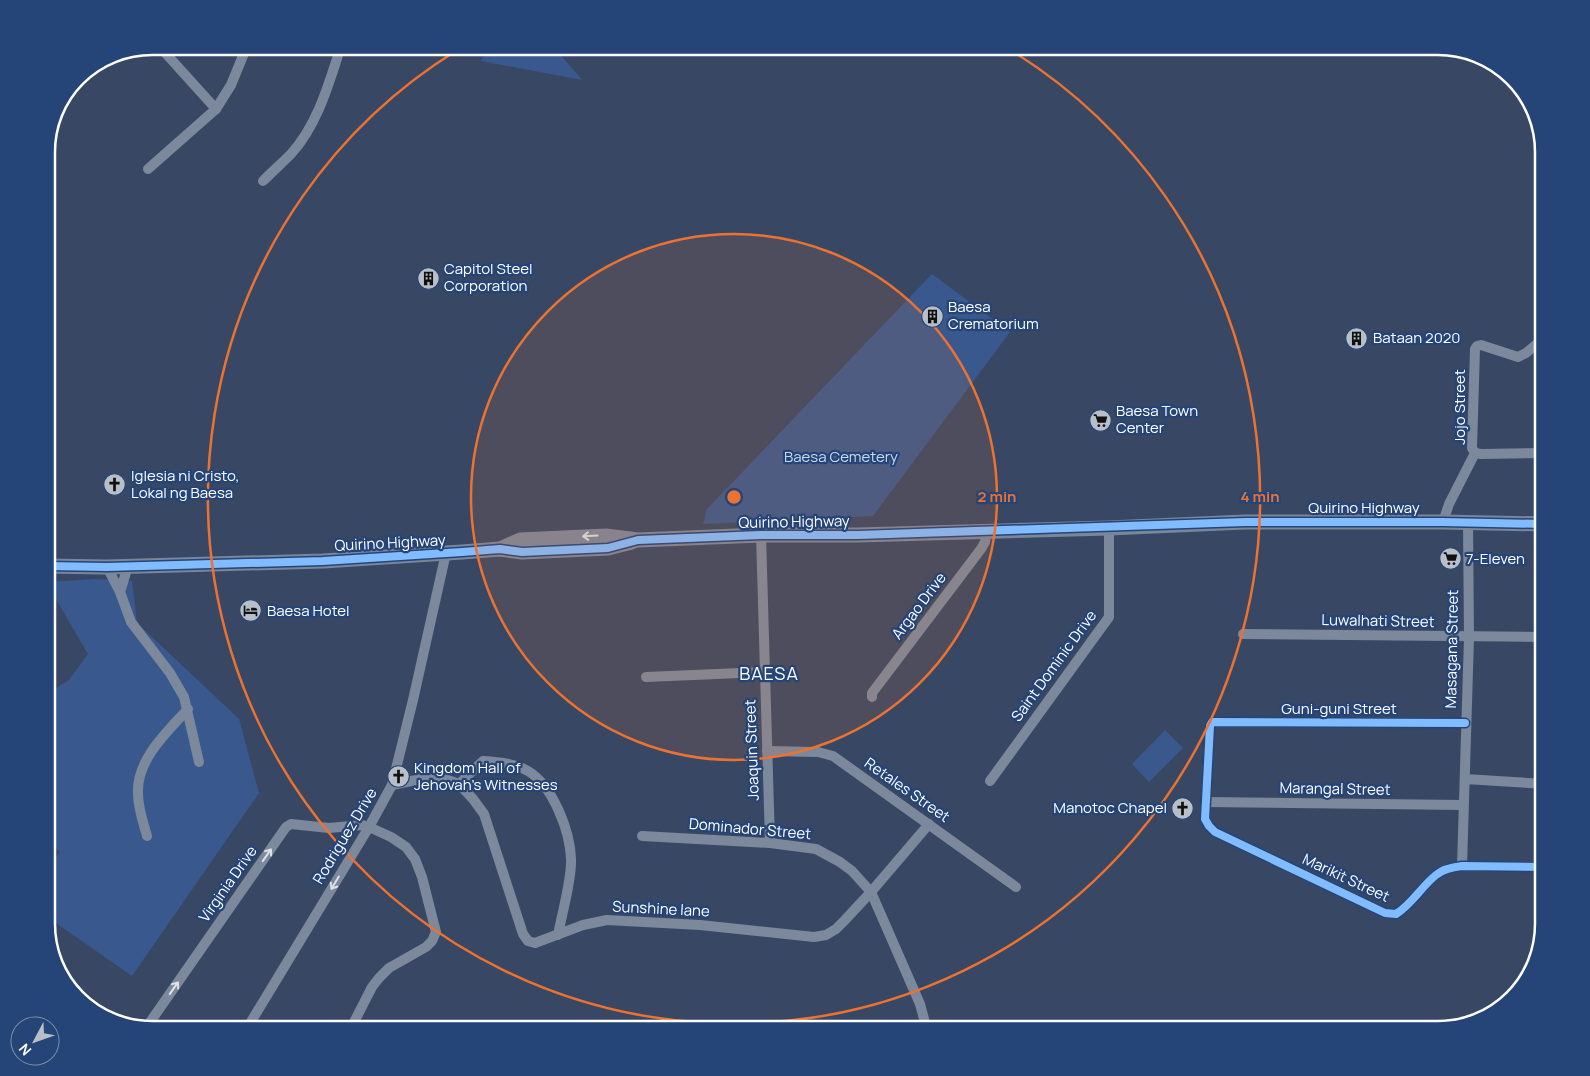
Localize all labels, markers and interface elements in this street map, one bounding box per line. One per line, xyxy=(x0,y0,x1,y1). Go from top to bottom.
place label: Capitol Steel Corporation xyxy=(444,258,533,296)
building icon: Capitol Steel Corporation xyxy=(416,266,440,290)
place label: Baesa Crematorium xyxy=(948,296,1039,334)
building icon: Baesa Crematorium xyxy=(920,304,944,328)
building icon: Bataan 2020 xyxy=(1345,326,1369,350)
place label: Bataan 2020 xyxy=(1373,327,1461,348)
street label: Jojo Street xyxy=(1449,369,1470,445)
place label: Baesa Town Center xyxy=(1116,400,1198,438)
supermarket icon: Baesa Town Center xyxy=(1088,408,1112,432)
park label: Baesa Cemetery xyxy=(784,446,898,467)
place label: Iglesia ni Cristo, Lokal ng Baesa xyxy=(131,465,240,503)
church icon: Iglesia ni Cristo, Lokal ng Baesa xyxy=(103,473,127,497)
text: 2 min xyxy=(977,486,1017,507)
text: 4 min xyxy=(1240,486,1280,507)
centre of rings xyxy=(725,488,743,506)
street label: Quirino Highway xyxy=(1308,497,1420,518)
street label: Quirino Highway xyxy=(738,510,850,533)
street label: Quirino Highway xyxy=(334,529,446,556)
one-way arrow xyxy=(582,532,598,541)
supermarket icon: 7-Eleven xyxy=(1438,547,1462,571)
place label: 7-Eleven xyxy=(1466,548,1525,569)
street label: Argao Drive xyxy=(887,568,951,643)
street label: Masagana Street xyxy=(1440,589,1463,709)
hotel icon: Baesa Hotel xyxy=(239,599,263,623)
place label: Baesa Hotel xyxy=(267,600,350,621)
street label: Saint Dominic Drive xyxy=(1006,606,1101,726)
street label: Luwalhati Street xyxy=(1321,609,1435,632)
district label: BAESA xyxy=(739,661,799,685)
street label: Guni-guni Street xyxy=(1281,698,1397,719)
street label: Joaquin Street xyxy=(739,699,764,801)
street label: Retales Street xyxy=(860,752,954,827)
place label: Kingdom Hall of Jehovah's Witnesses xyxy=(414,757,558,795)
church icon: Kingdom Hall of Jehovah's Witnesses xyxy=(386,765,410,789)
street label: Marangal Street xyxy=(1279,777,1391,800)
street label: Rodriguez Drive xyxy=(308,784,382,888)
church icon: Manotoc Chapel xyxy=(1171,796,1195,820)
place label: Manotoc Chapel xyxy=(1053,797,1167,818)
street label: Dominador Street xyxy=(688,813,812,844)
street label: Virginia Drive xyxy=(194,841,262,926)
one-way arrow xyxy=(262,848,272,862)
street label: Marikit Street xyxy=(1299,848,1393,907)
one-way arrow xyxy=(329,875,339,889)
street label: Sunshine lane xyxy=(612,895,710,922)
one-way arrow xyxy=(169,981,179,995)
north arrow xyxy=(10,1016,60,1066)
text: N xyxy=(14,1040,35,1060)

